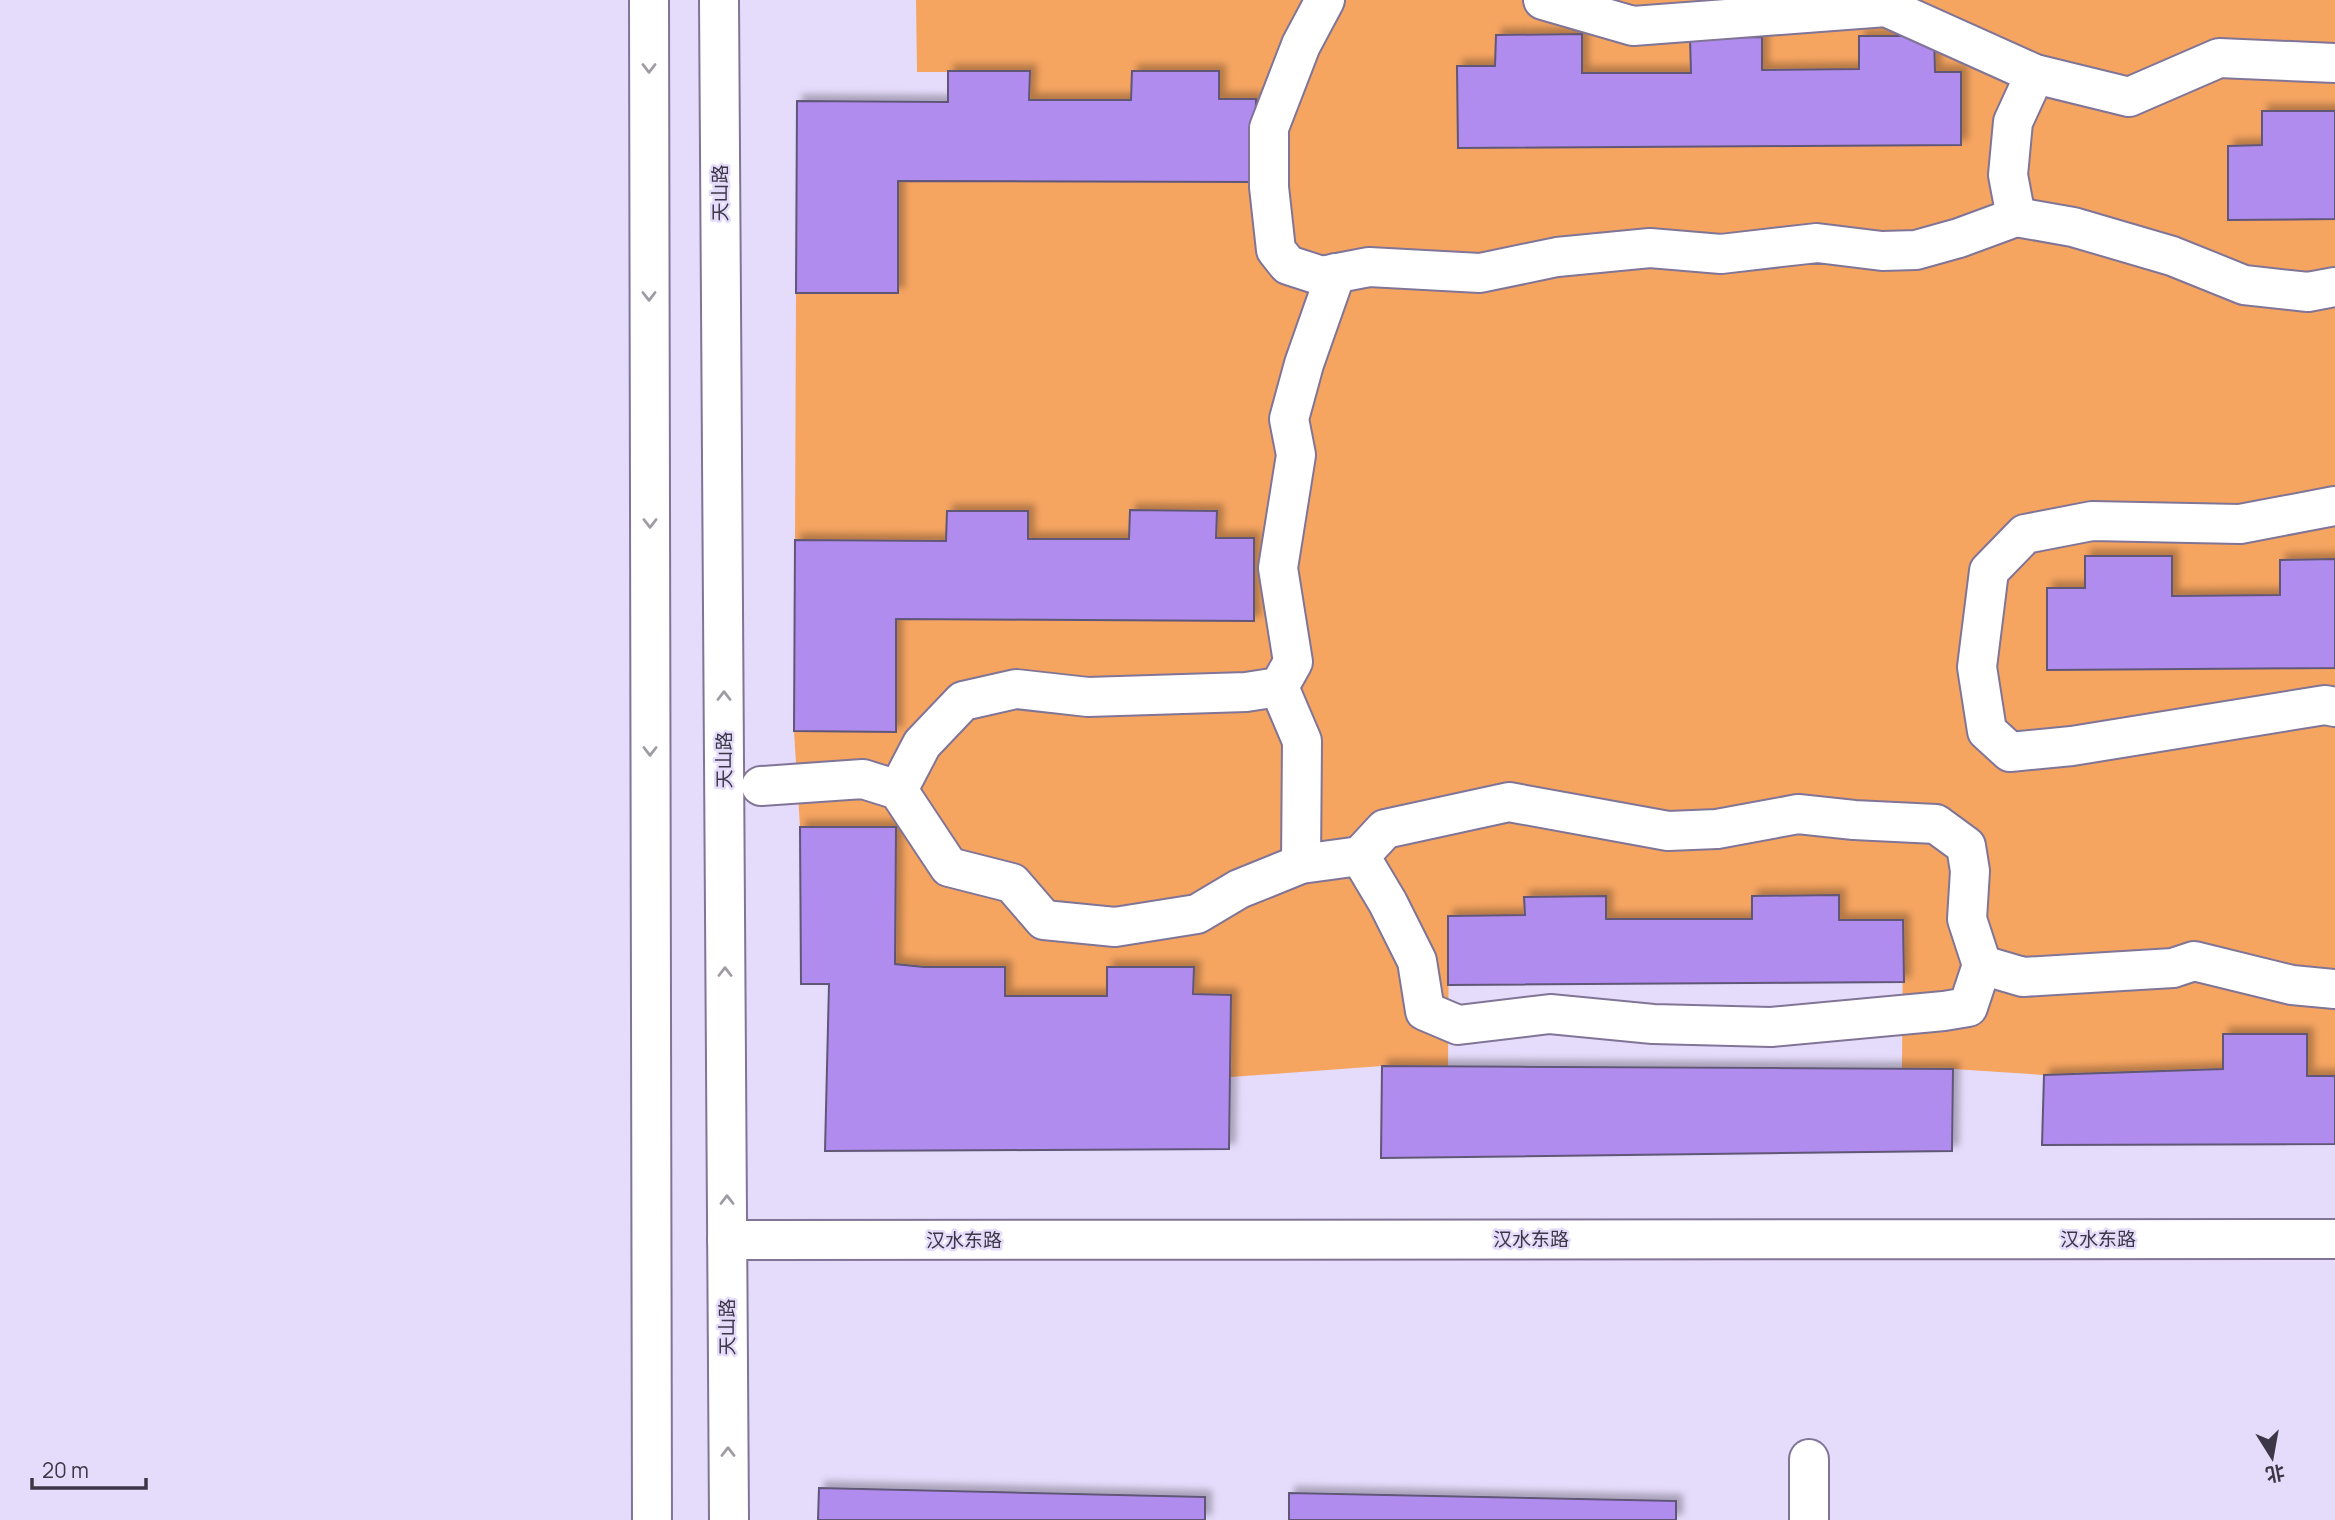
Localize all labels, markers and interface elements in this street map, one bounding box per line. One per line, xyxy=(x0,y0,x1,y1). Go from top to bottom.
one-way arrow xyxy=(641,63,657,74)
street label: 天山路 xyxy=(707,164,733,222)
one-way arrow xyxy=(641,291,657,301)
one-way arrow xyxy=(642,518,658,529)
one-way arrow xyxy=(716,690,731,701)
street label: 天山路 xyxy=(711,731,737,789)
one-way arrow xyxy=(642,746,658,756)
one-way arrow xyxy=(717,967,733,977)
one-way arrow xyxy=(719,1194,734,1205)
street label: 汉水东路 xyxy=(1493,1226,1569,1252)
street label: 汉水东路 xyxy=(2060,1226,2136,1252)
street label: 汉水东路 xyxy=(926,1227,1002,1253)
street label: 天山路 xyxy=(714,1298,740,1356)
north arrow xyxy=(2237,1422,2307,1492)
scale bar xyxy=(32,1446,145,1490)
one-way arrow xyxy=(720,1446,736,1457)
text: 20 m xyxy=(42,1456,89,1484)
text: 北 xyxy=(2263,1459,2287,1488)

